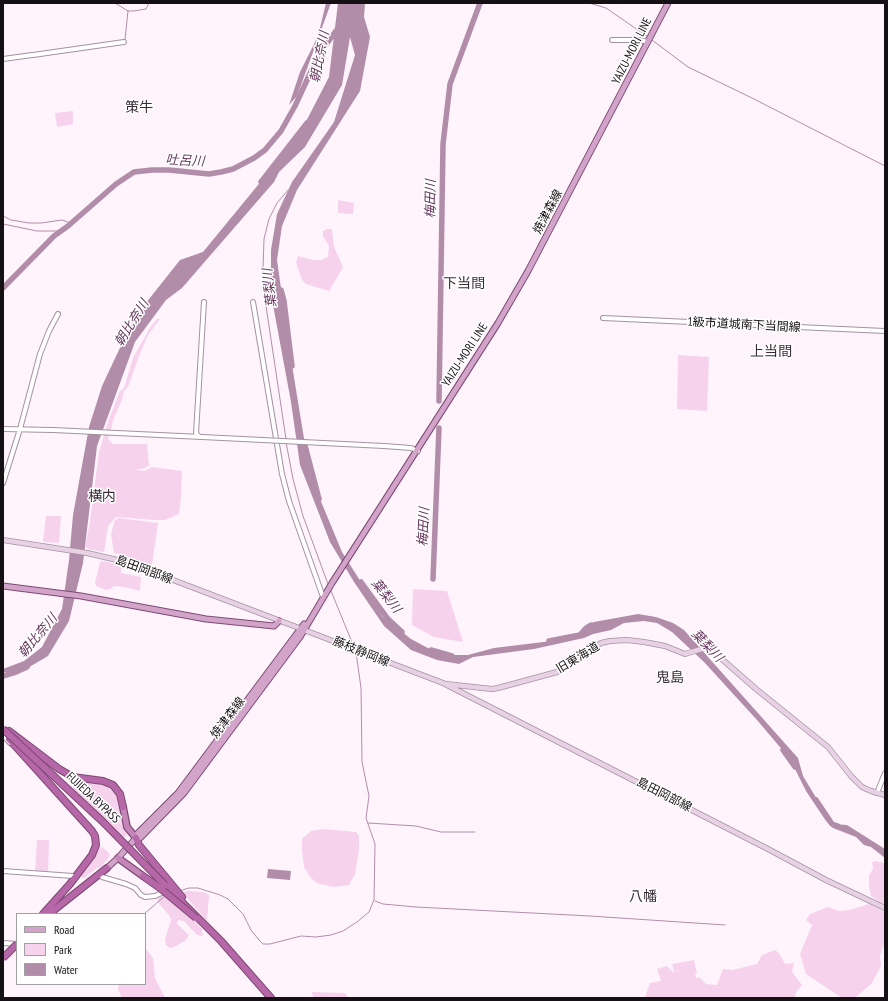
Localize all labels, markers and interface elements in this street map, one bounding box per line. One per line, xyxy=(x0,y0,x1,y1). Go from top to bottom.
street label: YAIZU-MORI LINE xyxy=(609,15,655,87)
water label: 朝比奈川 xyxy=(307,30,333,84)
district label: 策牛 xyxy=(125,100,153,116)
water label: 吐呂川 xyxy=(165,152,205,170)
water label: 梅田川 xyxy=(423,179,439,219)
street label: 焼津森線 xyxy=(530,187,566,237)
water label: 葉梨川 xyxy=(260,268,280,308)
district label: 下当間 xyxy=(443,276,485,292)
water label: 朝比奈川 xyxy=(112,297,152,349)
street label: 1級市道城南下当間線 xyxy=(687,315,801,335)
street label: YAIZU-MORI LINE xyxy=(439,320,491,390)
district label: 上当間 xyxy=(750,344,792,360)
district label: 横内 xyxy=(88,489,116,505)
water label: 梅田川 xyxy=(415,507,433,547)
street label: 島田岡部線 xyxy=(113,553,175,587)
water label: 葉梨川 xyxy=(368,576,404,616)
water label: 朝比奈川 xyxy=(15,611,61,661)
water label: 葉梨川 xyxy=(688,627,726,665)
street label: 藤枝静岡線 xyxy=(330,634,392,670)
street label: 旧東海道 xyxy=(554,639,602,677)
district label: 鬼島 xyxy=(656,670,684,686)
street label: 焼津森線 xyxy=(208,694,248,742)
street label: FUJIEDA BYPASS xyxy=(63,769,123,827)
street label: 島田岡部線 xyxy=(634,775,694,815)
district label: 八幡 xyxy=(629,889,657,905)
legend xyxy=(16,913,146,985)
text: Road xyxy=(54,922,74,937)
text: Park xyxy=(54,942,72,957)
text: Water xyxy=(54,962,78,977)

